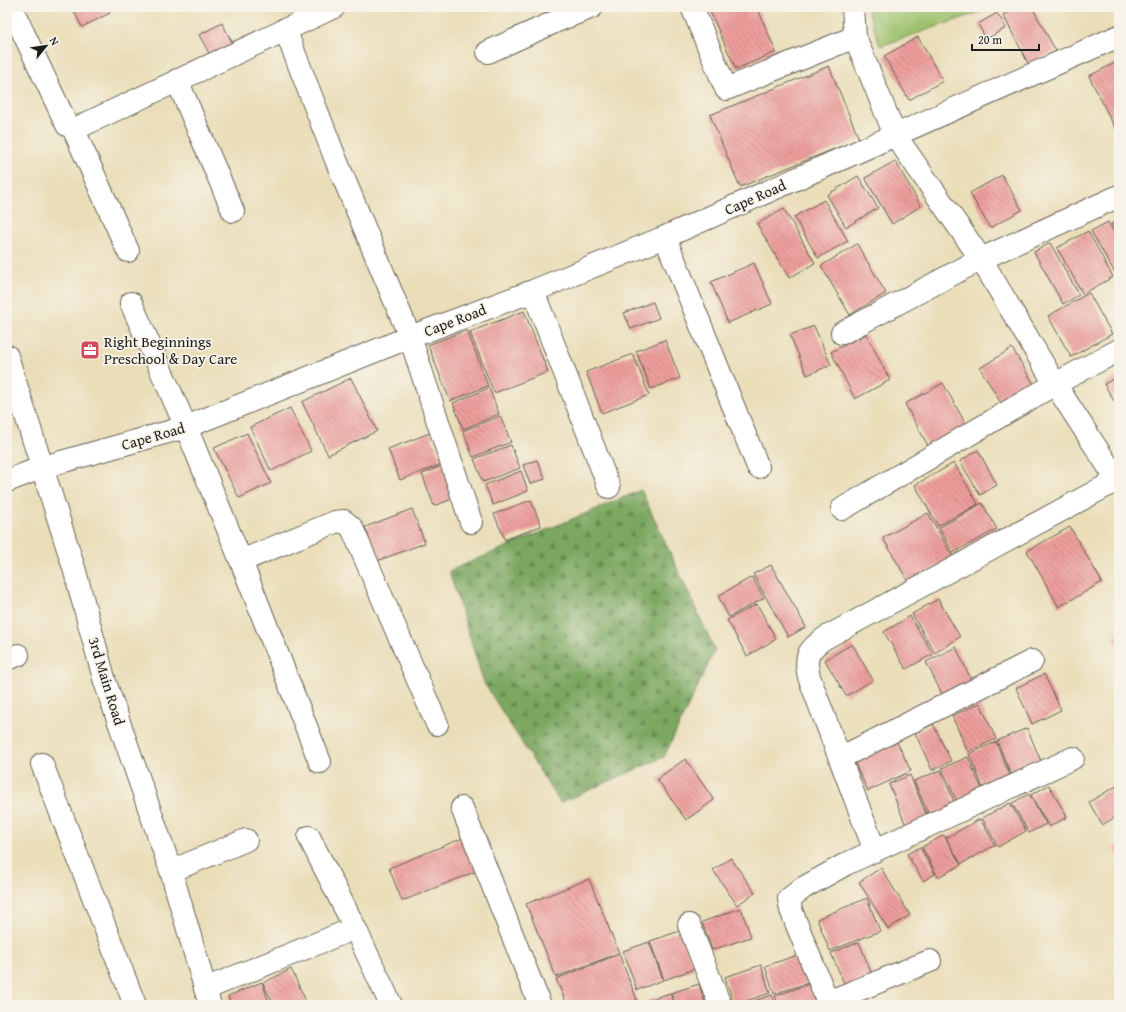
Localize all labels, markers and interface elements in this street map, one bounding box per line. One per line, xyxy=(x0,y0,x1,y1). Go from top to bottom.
north arrow xyxy=(26,26,66,66)
scale bar xyxy=(972,26,1039,52)
text: 20 m xyxy=(978,31,1002,48)
text: N xyxy=(46,34,64,49)
street label: Cape Road xyxy=(721,174,789,220)
street label: Cape Road xyxy=(421,299,489,341)
place label: Right Beginnings Preschool & Day Care xyxy=(104,331,237,369)
office icon: Right Beginnings Preschool & Day Care xyxy=(79,339,101,361)
street label: Cape Road xyxy=(119,417,187,455)
street label: 3rd Main Road xyxy=(84,634,130,728)

